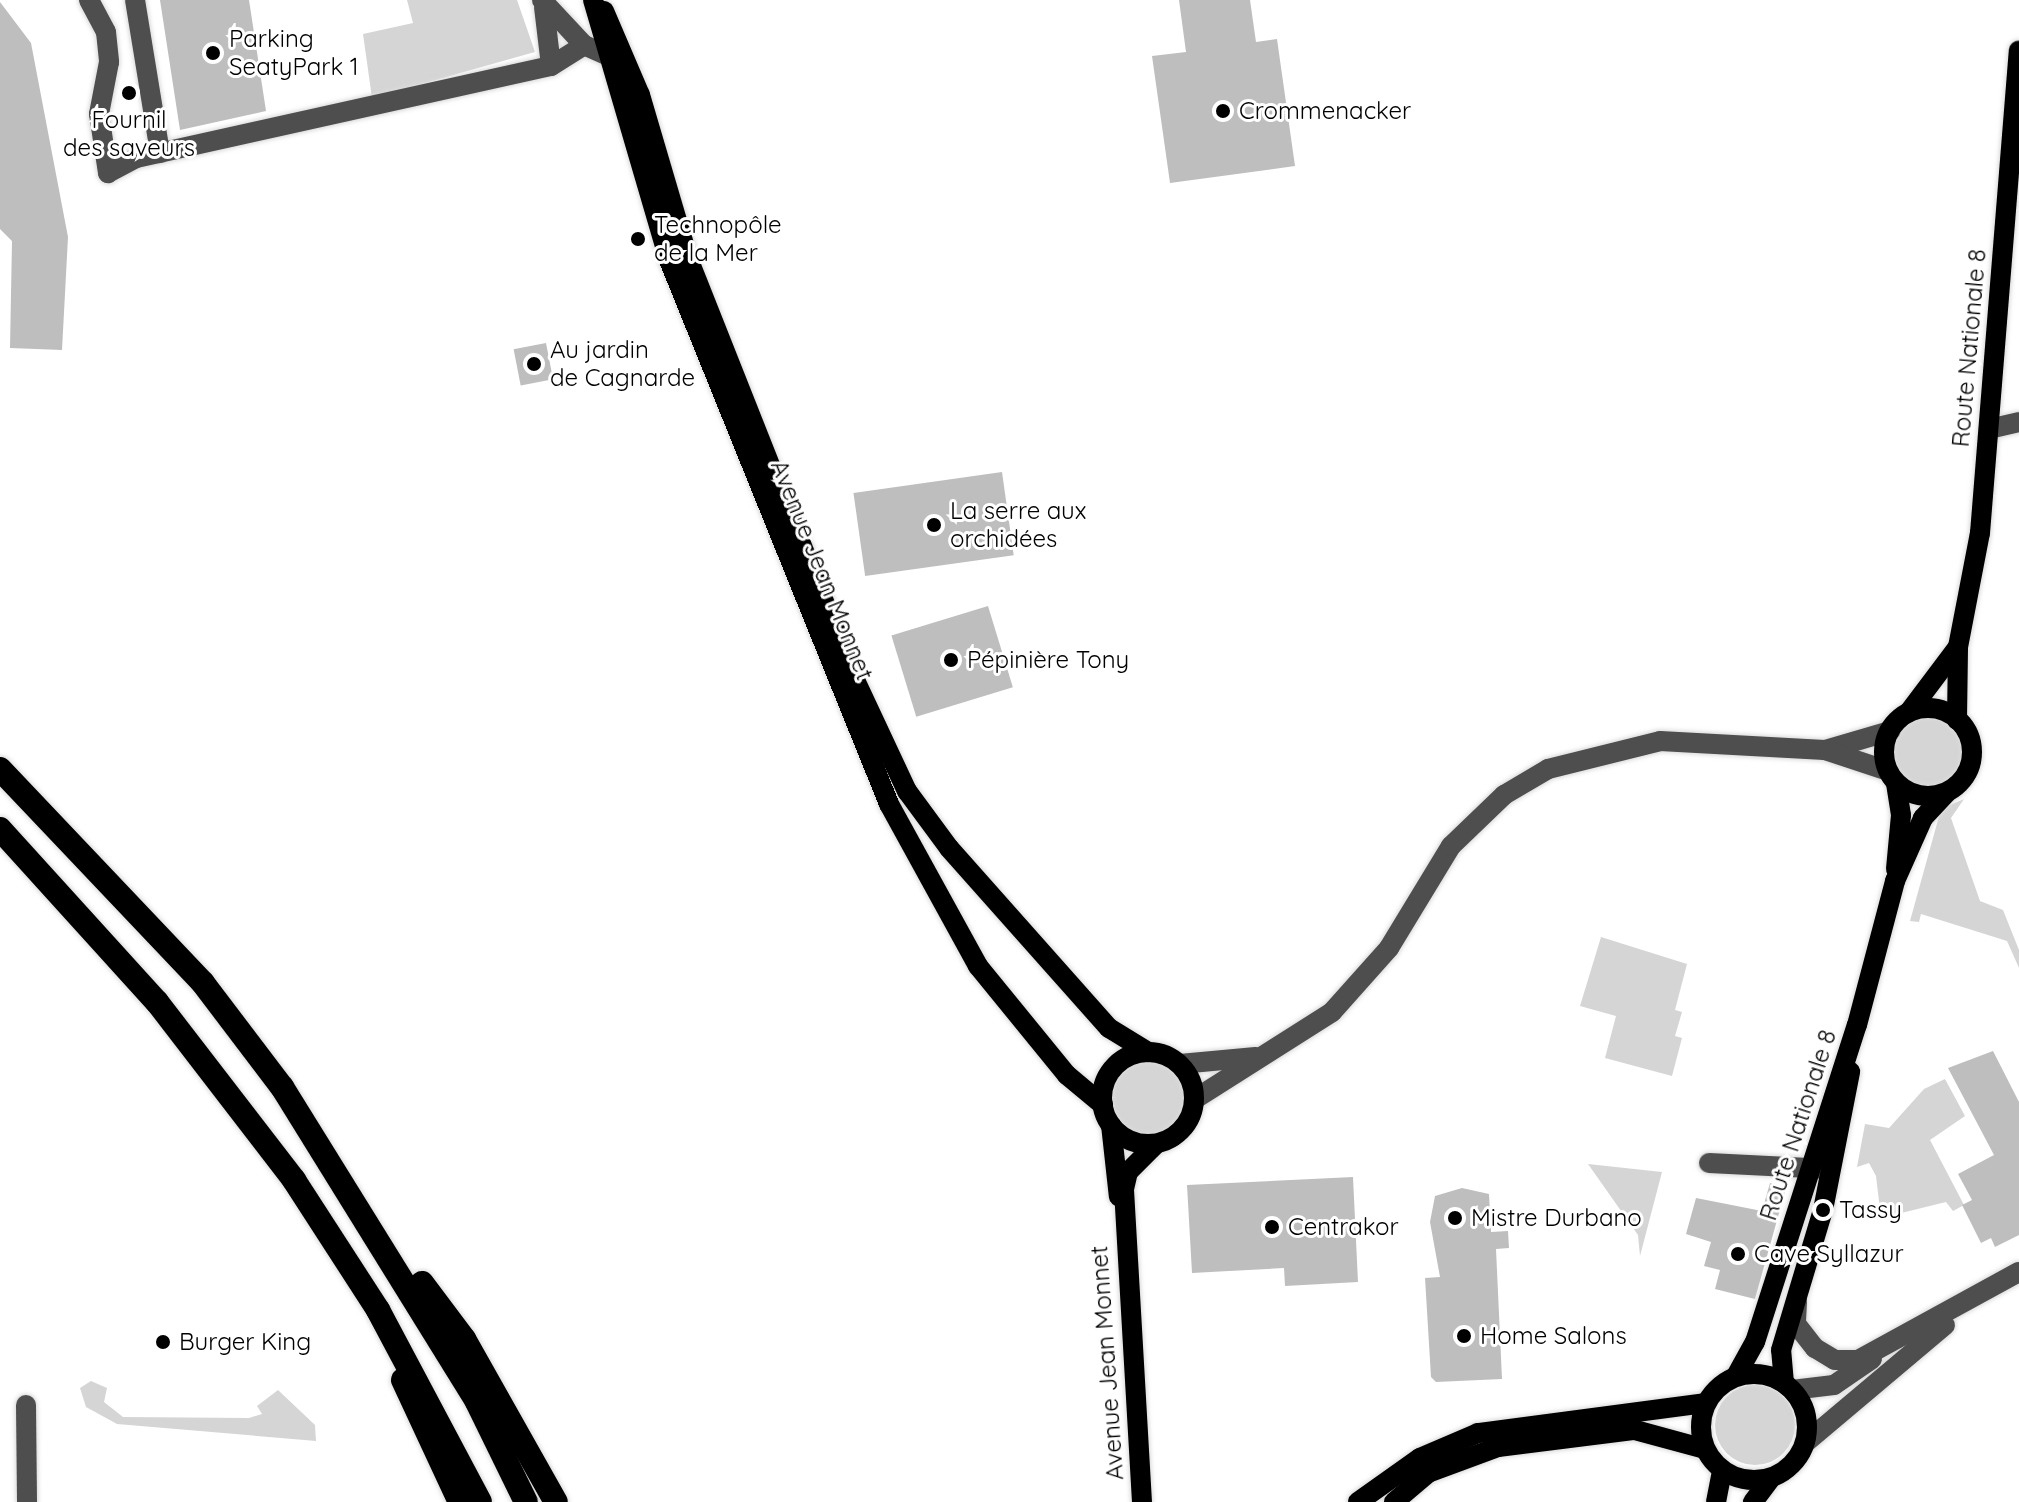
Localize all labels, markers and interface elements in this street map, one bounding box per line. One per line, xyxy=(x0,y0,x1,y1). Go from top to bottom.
place label: Parking SeatyPark 1 xyxy=(229,25,359,81)
marker: Parking SeatyPark 1 xyxy=(204,44,222,62)
marker: Fournil des saveurs xyxy=(120,84,138,102)
place label: Crommenacker xyxy=(1239,97,1411,125)
marker: Crommenacker xyxy=(1214,102,1232,120)
place label: Fournil des saveurs xyxy=(63,106,195,162)
place label: Technopôle de la Mer xyxy=(654,211,781,267)
marker: Technopôle de la Mer xyxy=(629,230,647,248)
street label: Route Nationale 8 xyxy=(1946,248,1992,448)
place label: Au jardin de Cagnarde xyxy=(550,336,695,392)
marker: Au jardin de Cagnarde xyxy=(525,355,543,373)
street label: Avenue Jean Monnet xyxy=(765,456,879,684)
place label: La serre aux orchidées xyxy=(950,497,1086,553)
marker: La serre aux orchidées xyxy=(925,516,943,534)
place label: Pépinière Tony xyxy=(967,646,1129,674)
marker: Pépinière Tony xyxy=(942,651,960,669)
street label: Route Nationale 8 xyxy=(1754,1026,1842,1224)
place label: Tassy xyxy=(1839,1196,1902,1224)
marker: Tassy xyxy=(1814,1201,1832,1219)
place label: Mistre Durbano xyxy=(1471,1204,1642,1232)
marker: Mistre Durbano xyxy=(1446,1209,1464,1227)
place label: Centrakor xyxy=(1288,1213,1399,1241)
marker: Centrakor xyxy=(1263,1218,1281,1236)
place label: Cave Syllazur xyxy=(1754,1240,1904,1268)
street label: Avenue Jean Monnet xyxy=(1084,1245,1130,1481)
marker: Cave Syllazur xyxy=(1729,1245,1747,1263)
place label: Home Salons xyxy=(1480,1322,1627,1350)
marker: Home Salons xyxy=(1455,1327,1473,1345)
place label: Burger King xyxy=(179,1328,311,1356)
marker: Burger King xyxy=(154,1333,172,1351)

